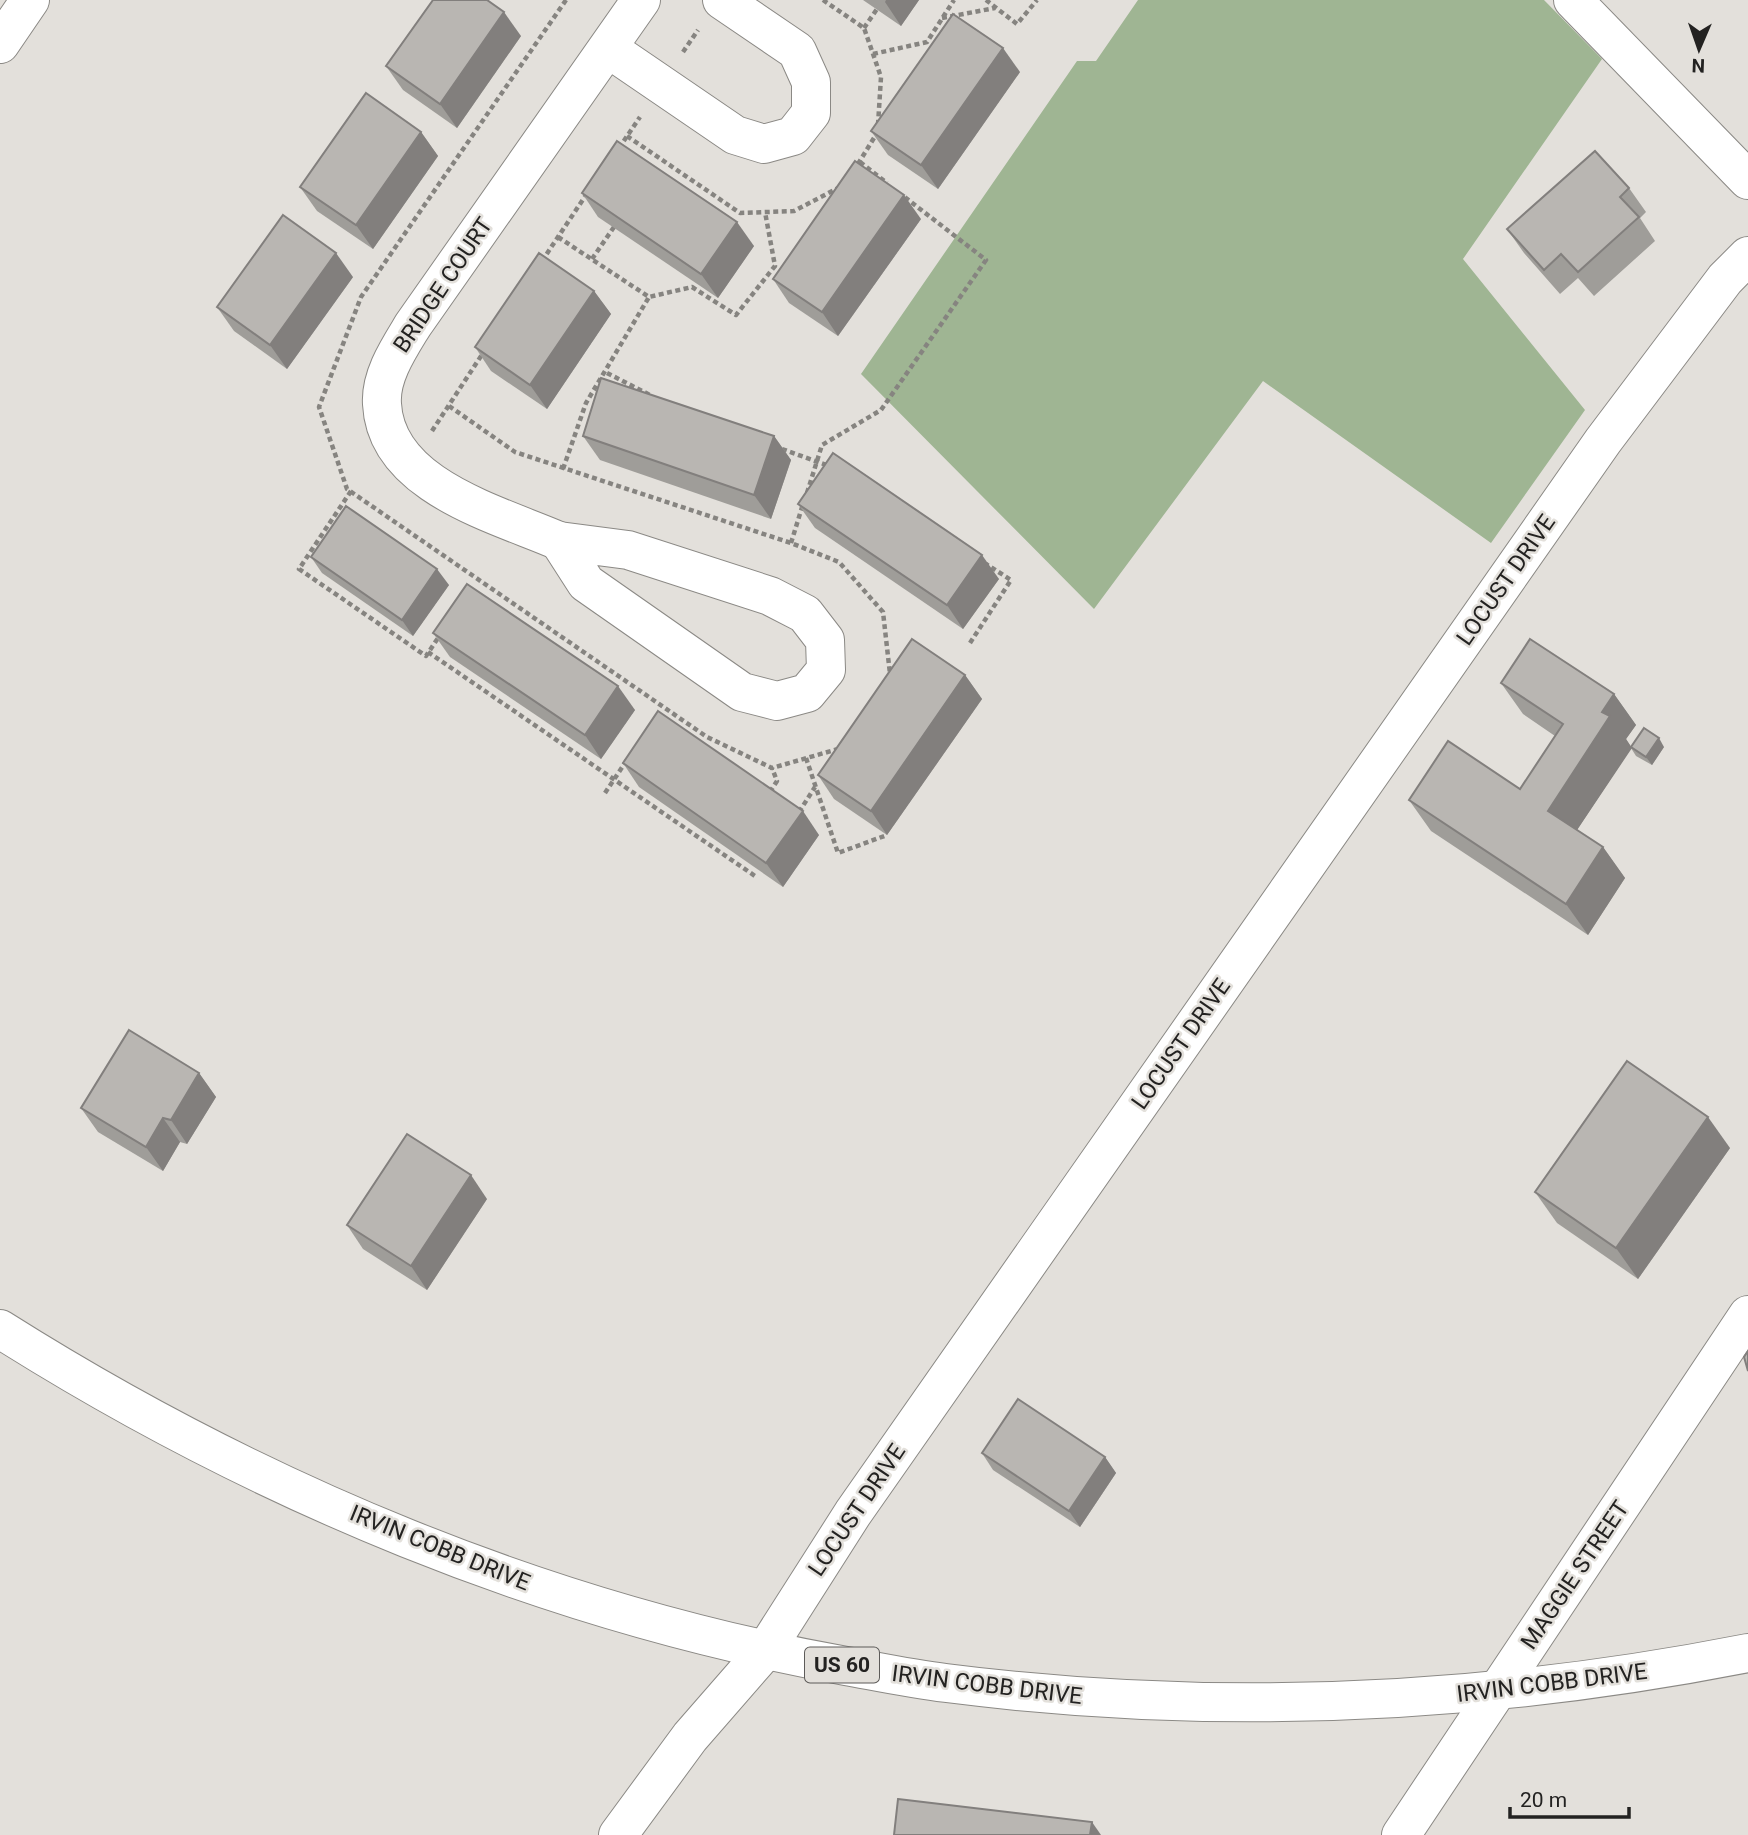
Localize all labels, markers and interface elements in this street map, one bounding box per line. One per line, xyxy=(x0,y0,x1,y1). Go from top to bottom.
north arrow xyxy=(1664,14,1734,84)
text: N xyxy=(1691,54,1706,77)
street label: BRIDGE COURT xyxy=(388,212,498,358)
street label: LOCUST DRIVE xyxy=(1451,509,1561,651)
street label: LOCUST DRIVE xyxy=(1126,973,1236,1115)
street label: LOCUST DRIVE xyxy=(803,1439,911,1581)
street label: MAGGIE STREET xyxy=(1515,1495,1635,1654)
street label: IRVIN COBB DRIVE xyxy=(346,1500,534,1596)
road number: US 60 xyxy=(805,1648,879,1682)
street label: IRVIN COBB DRIVE xyxy=(1455,1658,1649,1708)
street label: IRVIN COBB DRIVE xyxy=(890,1660,1084,1710)
scale bar xyxy=(1510,1776,1629,1820)
text: 20 m xyxy=(1520,1788,1567,1812)

